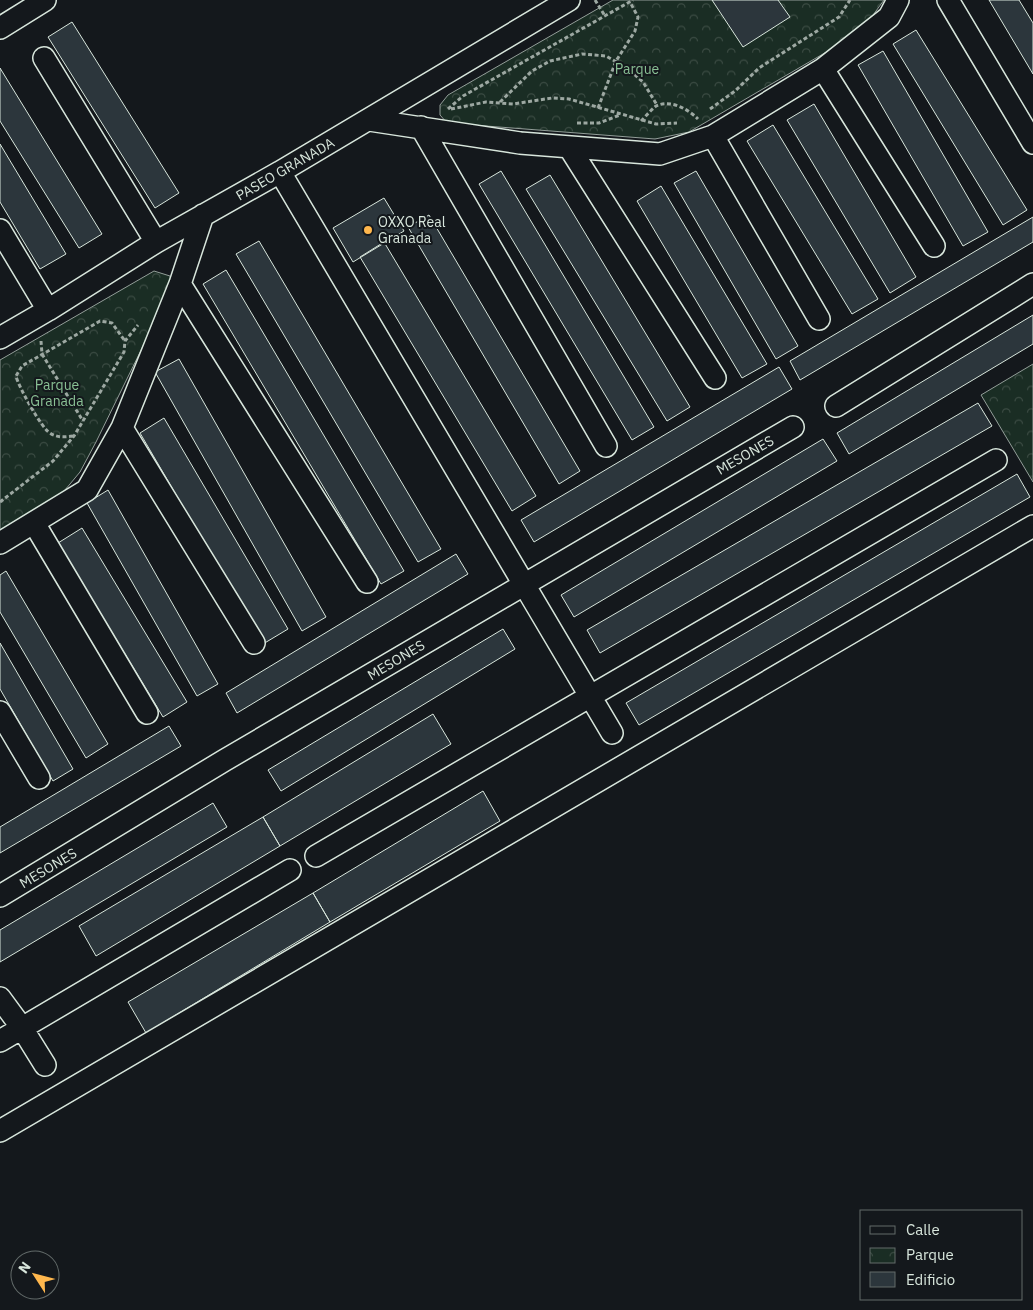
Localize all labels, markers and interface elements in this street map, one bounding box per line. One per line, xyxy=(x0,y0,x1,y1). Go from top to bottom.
park label: Parque xyxy=(615,60,660,78)
street label: PASEO GRANADA xyxy=(232,133,338,205)
place label: OXXO Real Granada xyxy=(378,213,446,247)
marker: OXXO Real Granada xyxy=(362,224,374,236)
park label: Parque Granada xyxy=(30,376,84,410)
street label: MESONES xyxy=(713,431,777,479)
street label: MESONES xyxy=(364,636,428,684)
street label: MESONES xyxy=(16,844,80,892)
legend xyxy=(860,1210,1023,1300)
text: Calle xyxy=(906,1220,940,1239)
text: Parque xyxy=(906,1245,954,1264)
north arrow xyxy=(10,1250,60,1300)
text: N xyxy=(14,1258,35,1277)
text: Edificio xyxy=(906,1270,955,1289)

